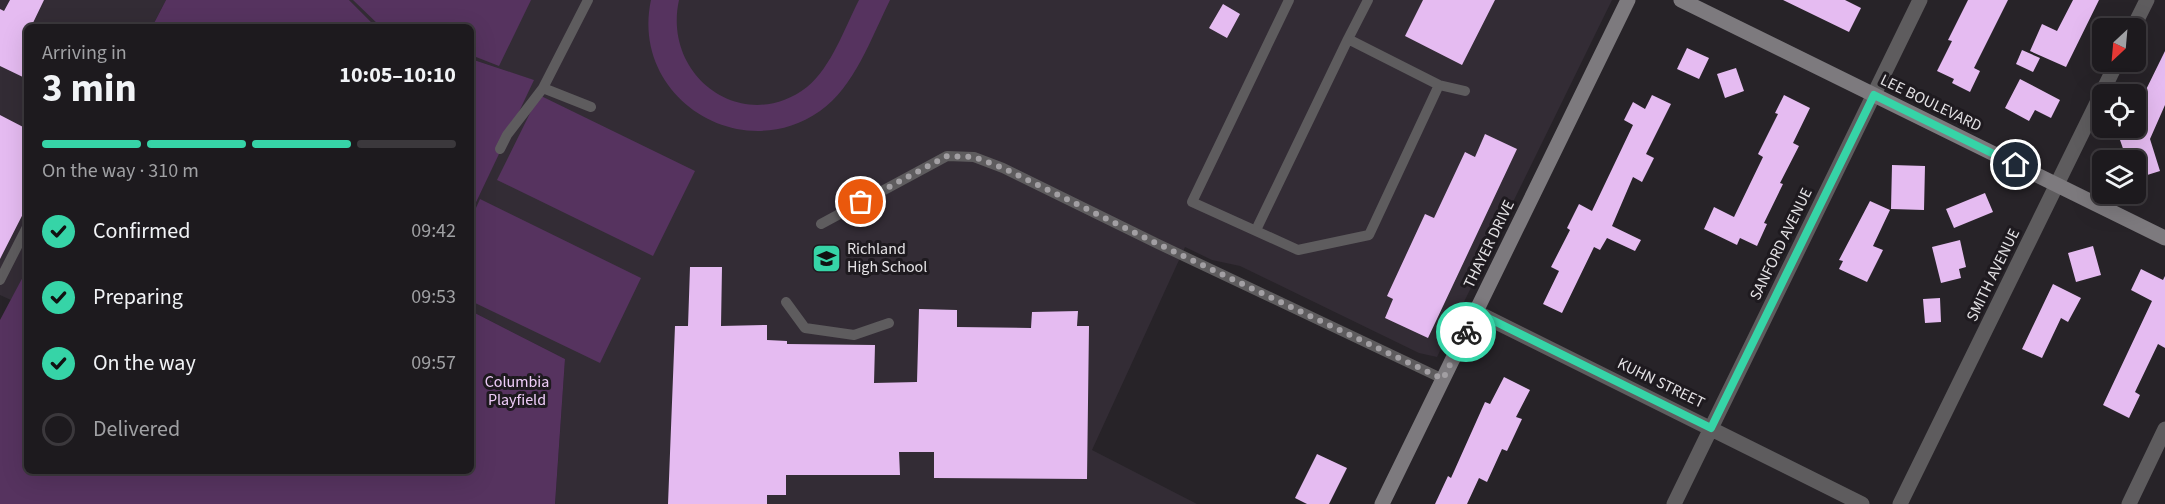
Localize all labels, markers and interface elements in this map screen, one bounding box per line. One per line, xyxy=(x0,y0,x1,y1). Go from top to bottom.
north arrow xyxy=(2092,18,2146,72)
map controls xyxy=(2092,18,2146,204)
text: Arriving in xyxy=(42,39,127,67)
text: 10:05–10:10 xyxy=(339,59,456,91)
text: 3 min xyxy=(42,61,137,117)
street label: LEE BOULEVARD xyxy=(1877,69,1985,137)
button: locate xyxy=(2092,84,2146,138)
pin xyxy=(1990,139,2041,190)
icon: home xyxy=(1999,148,2032,181)
button: layers xyxy=(2092,150,2146,204)
text: On the way · 310 m xyxy=(42,157,199,185)
pin xyxy=(835,176,886,227)
street label: SANFORD AVENUE xyxy=(1744,184,1818,304)
icon: bag xyxy=(844,185,877,218)
street label: THAYER DRIVE xyxy=(1458,196,1520,292)
icon: check xyxy=(42,215,75,248)
text: Confirmed xyxy=(93,215,190,247)
text: 09:42 xyxy=(411,217,456,245)
street label: SMITH AVENUE xyxy=(1961,225,2025,325)
place label: Richland High School xyxy=(847,238,927,278)
school or university icon: Richland High School xyxy=(810,242,842,274)
icon: check xyxy=(42,281,75,314)
text: Preparing xyxy=(93,281,183,313)
text: 09:53 xyxy=(411,283,456,311)
courier xyxy=(1436,302,1496,362)
icon: bike xyxy=(1450,316,1483,349)
icon: check xyxy=(42,347,75,380)
text: On the way xyxy=(93,347,196,379)
text: 09:57 xyxy=(411,349,456,377)
street label: KUHN STREET xyxy=(1614,352,1709,414)
park label: Columbia Playfield xyxy=(485,371,549,411)
text: Delivered xyxy=(93,413,180,445)

